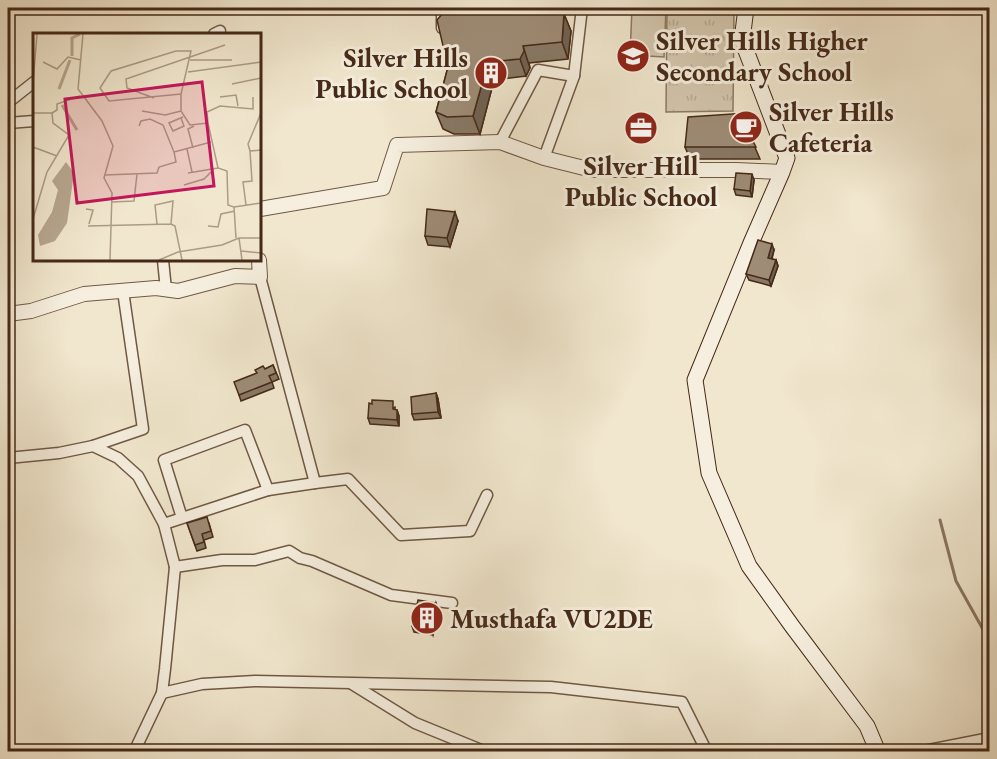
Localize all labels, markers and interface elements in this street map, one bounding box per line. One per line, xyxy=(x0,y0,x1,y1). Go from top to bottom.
place label: Silver Hills Higher Secondary School xyxy=(656,23,869,89)
inset map xyxy=(33,33,261,261)
school or university icon: Silver Hills Higher Secondary School xyxy=(615,38,651,74)
place label: Silver Hills Public School xyxy=(315,40,468,106)
building icon: Silver Hills Public School xyxy=(473,55,509,91)
place label: Silver Hills Cafeteria xyxy=(769,94,894,160)
cafe icon: Silver Hills Cafeteria xyxy=(728,109,764,145)
office icon: Silver Hill Public School xyxy=(623,110,659,146)
place label: Silver Hill Public School xyxy=(565,148,718,214)
building icon: Musthafa VU2DE xyxy=(409,600,445,636)
place label: Musthafa VU2DE xyxy=(450,601,653,636)

